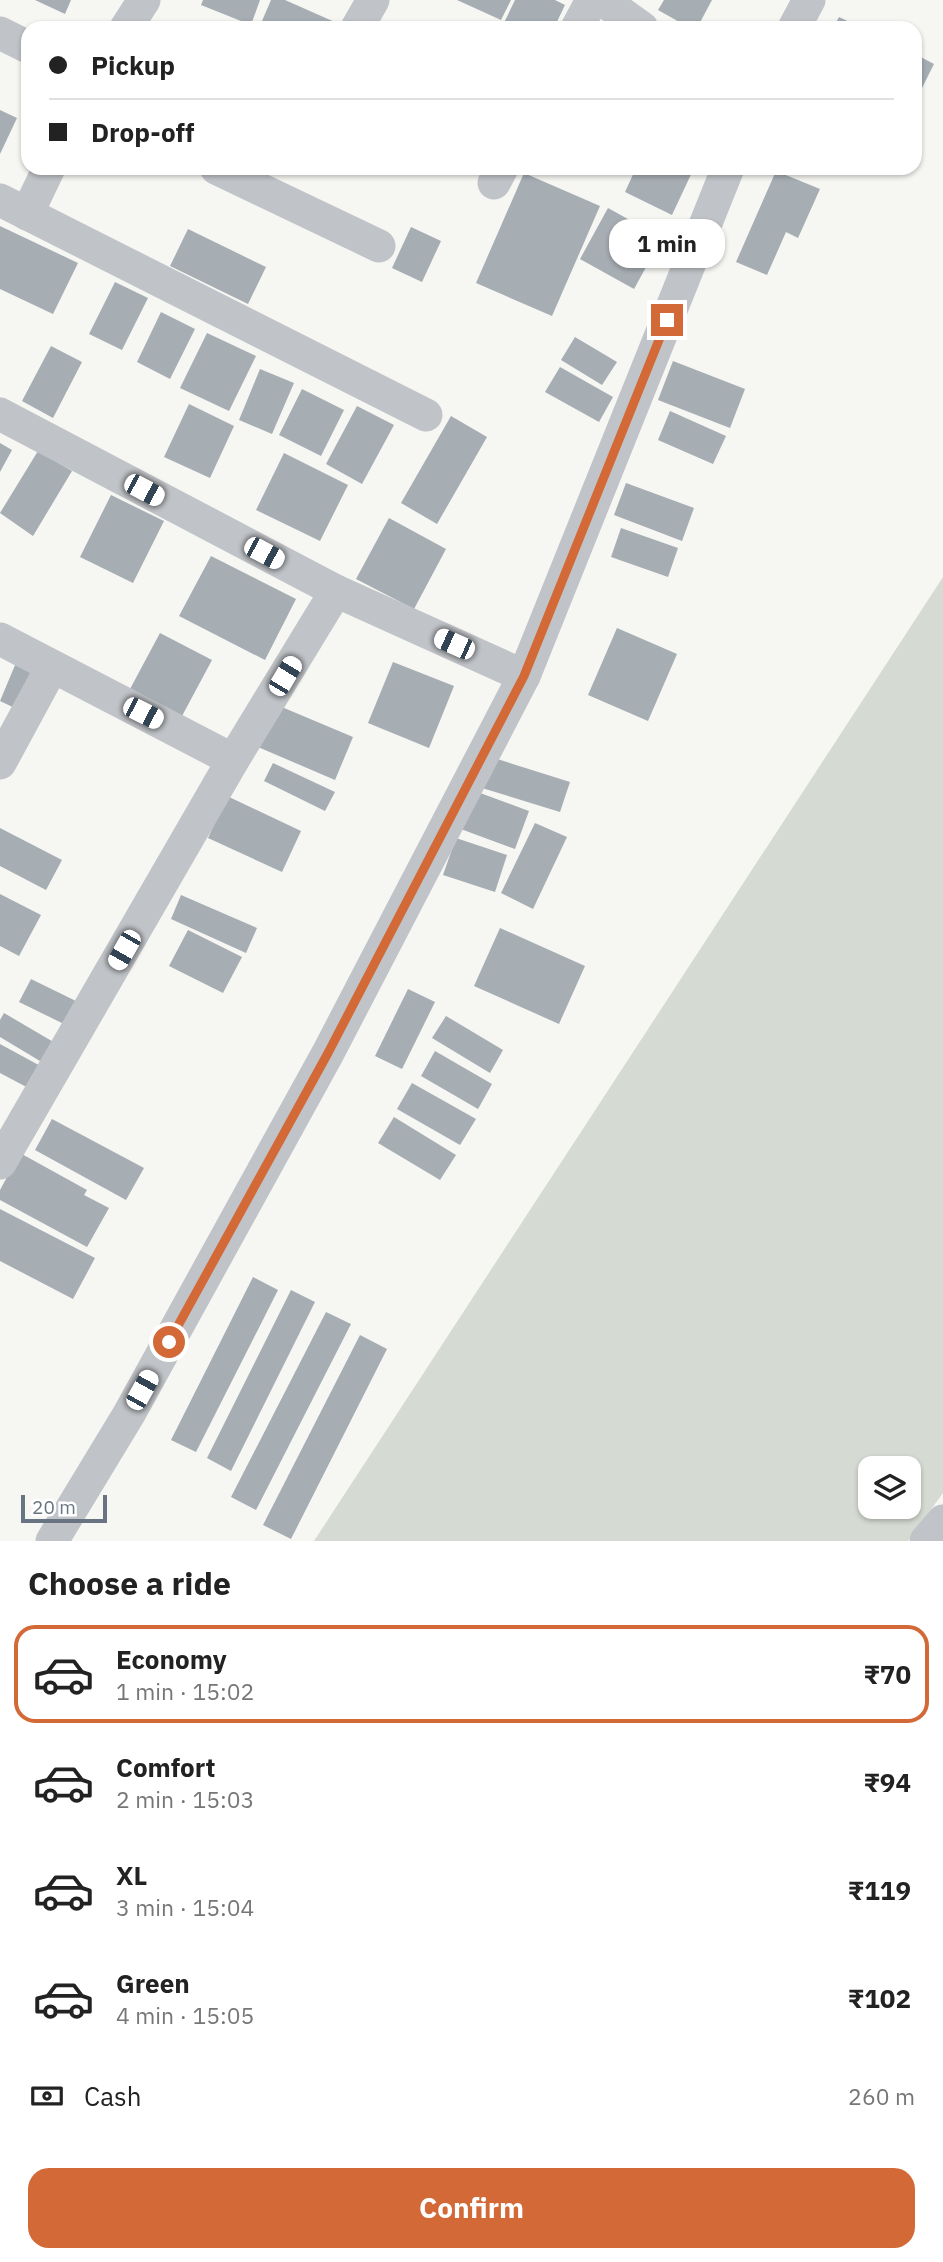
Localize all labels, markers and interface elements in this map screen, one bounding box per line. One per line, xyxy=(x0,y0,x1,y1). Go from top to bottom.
text: Pickup xyxy=(91,48,175,82)
text: Drop-off xyxy=(91,115,194,149)
callout: 1 min xyxy=(609,218,725,268)
text: 1 min xyxy=(637,228,697,258)
route end xyxy=(651,304,683,336)
car xyxy=(121,471,168,509)
car xyxy=(241,534,288,572)
car xyxy=(431,626,478,662)
car xyxy=(266,653,305,699)
car xyxy=(120,694,167,732)
car xyxy=(105,927,144,973)
route start xyxy=(153,1326,185,1358)
car xyxy=(123,1367,162,1413)
map controls xyxy=(858,1456,921,1519)
button: layers xyxy=(858,1456,921,1519)
scale bar xyxy=(21,1492,107,1524)
text: 20 m xyxy=(32,1495,76,1519)
text: Choose a ride xyxy=(28,1562,231,1604)
text: Economy xyxy=(116,1642,227,1676)
icon: car xyxy=(32,1643,95,1706)
text: ₹70 xyxy=(863,1657,911,1691)
text: 1 min · 15:02 xyxy=(116,1676,254,1706)
text: Comfort xyxy=(116,1750,215,1784)
icon: car xyxy=(32,1751,95,1814)
text: ₹94 xyxy=(863,1765,911,1799)
text: 2 min · 15:03 xyxy=(116,1784,254,1814)
text: XL xyxy=(116,1858,147,1892)
icon: car xyxy=(32,1859,95,1922)
text: ₹119 xyxy=(848,1873,911,1907)
text: 3 min · 15:04 xyxy=(116,1892,254,1922)
text: Green xyxy=(116,1966,190,2000)
icon: car xyxy=(32,1967,95,2030)
text: ₹102 xyxy=(848,1981,911,2015)
text: 4 min · 15:05 xyxy=(116,2000,254,2030)
icon: cash xyxy=(28,2077,66,2115)
text: Cash xyxy=(84,2079,141,2113)
text: 260 m xyxy=(848,2081,915,2111)
button: Confirm xyxy=(28,2168,915,2248)

